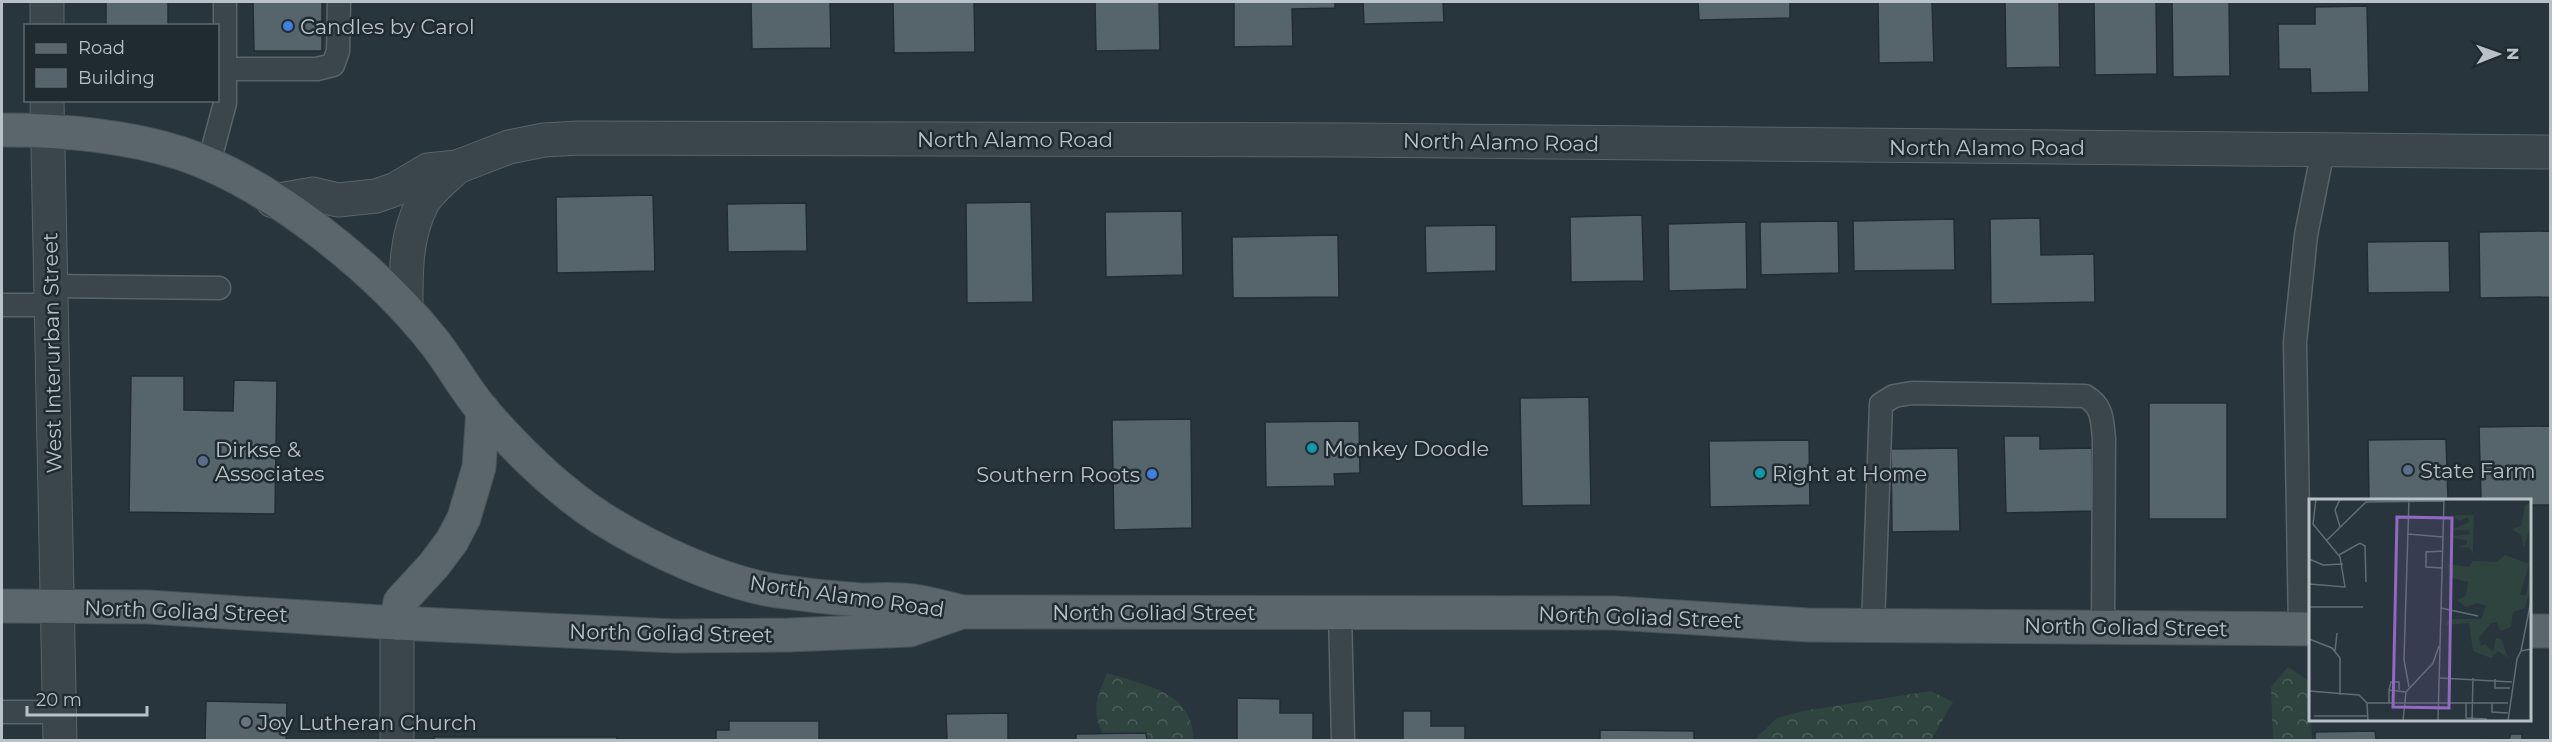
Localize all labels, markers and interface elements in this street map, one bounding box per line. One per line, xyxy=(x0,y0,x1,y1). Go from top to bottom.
place label: Candles by Carol xyxy=(300,14,475,39)
marker: Candles by Carol xyxy=(281,19,295,33)
legend xyxy=(24,24,219,102)
north arrow xyxy=(2468,24,2528,84)
text: Road xyxy=(78,37,125,59)
text: N xyxy=(2503,47,2522,60)
text: Building xyxy=(78,67,155,89)
street label: North Alamo Road xyxy=(917,127,1113,152)
street label: North Alamo Road xyxy=(1403,128,1599,156)
street label: North Alamo Road xyxy=(1889,135,2085,160)
street label: West Interurban Street xyxy=(37,232,67,474)
place label: Monkey Doodle xyxy=(1324,436,1489,461)
place label: Dirkse & Associates xyxy=(215,437,324,486)
marker: Monkey Doodle xyxy=(1305,441,1319,455)
marker: Dirkse & Associates xyxy=(196,454,210,468)
place label: State Farm xyxy=(2420,458,2536,483)
place label: Right at Home xyxy=(1772,461,1927,486)
place label: Southern Roots xyxy=(976,462,1140,487)
marker: State Farm xyxy=(2401,463,2415,477)
marker: Right at Home xyxy=(1753,466,1767,480)
marker: Southern Roots xyxy=(1145,467,1159,481)
inset map xyxy=(2309,499,2531,721)
street label: North Alamo Road xyxy=(748,570,946,622)
street label: North Goliad Street xyxy=(84,595,288,627)
street label: North Goliad Street xyxy=(1052,600,1256,625)
street label: North Goliad Street xyxy=(1538,601,1742,633)
street label: North Goliad Street xyxy=(2024,613,2228,641)
street label: North Goliad Street xyxy=(569,619,773,647)
scale bar xyxy=(27,679,147,717)
text: 20 m xyxy=(36,689,82,711)
place label: Joy Lutheran Church xyxy=(257,710,477,735)
marker: Joy Lutheran Church xyxy=(239,715,253,729)

